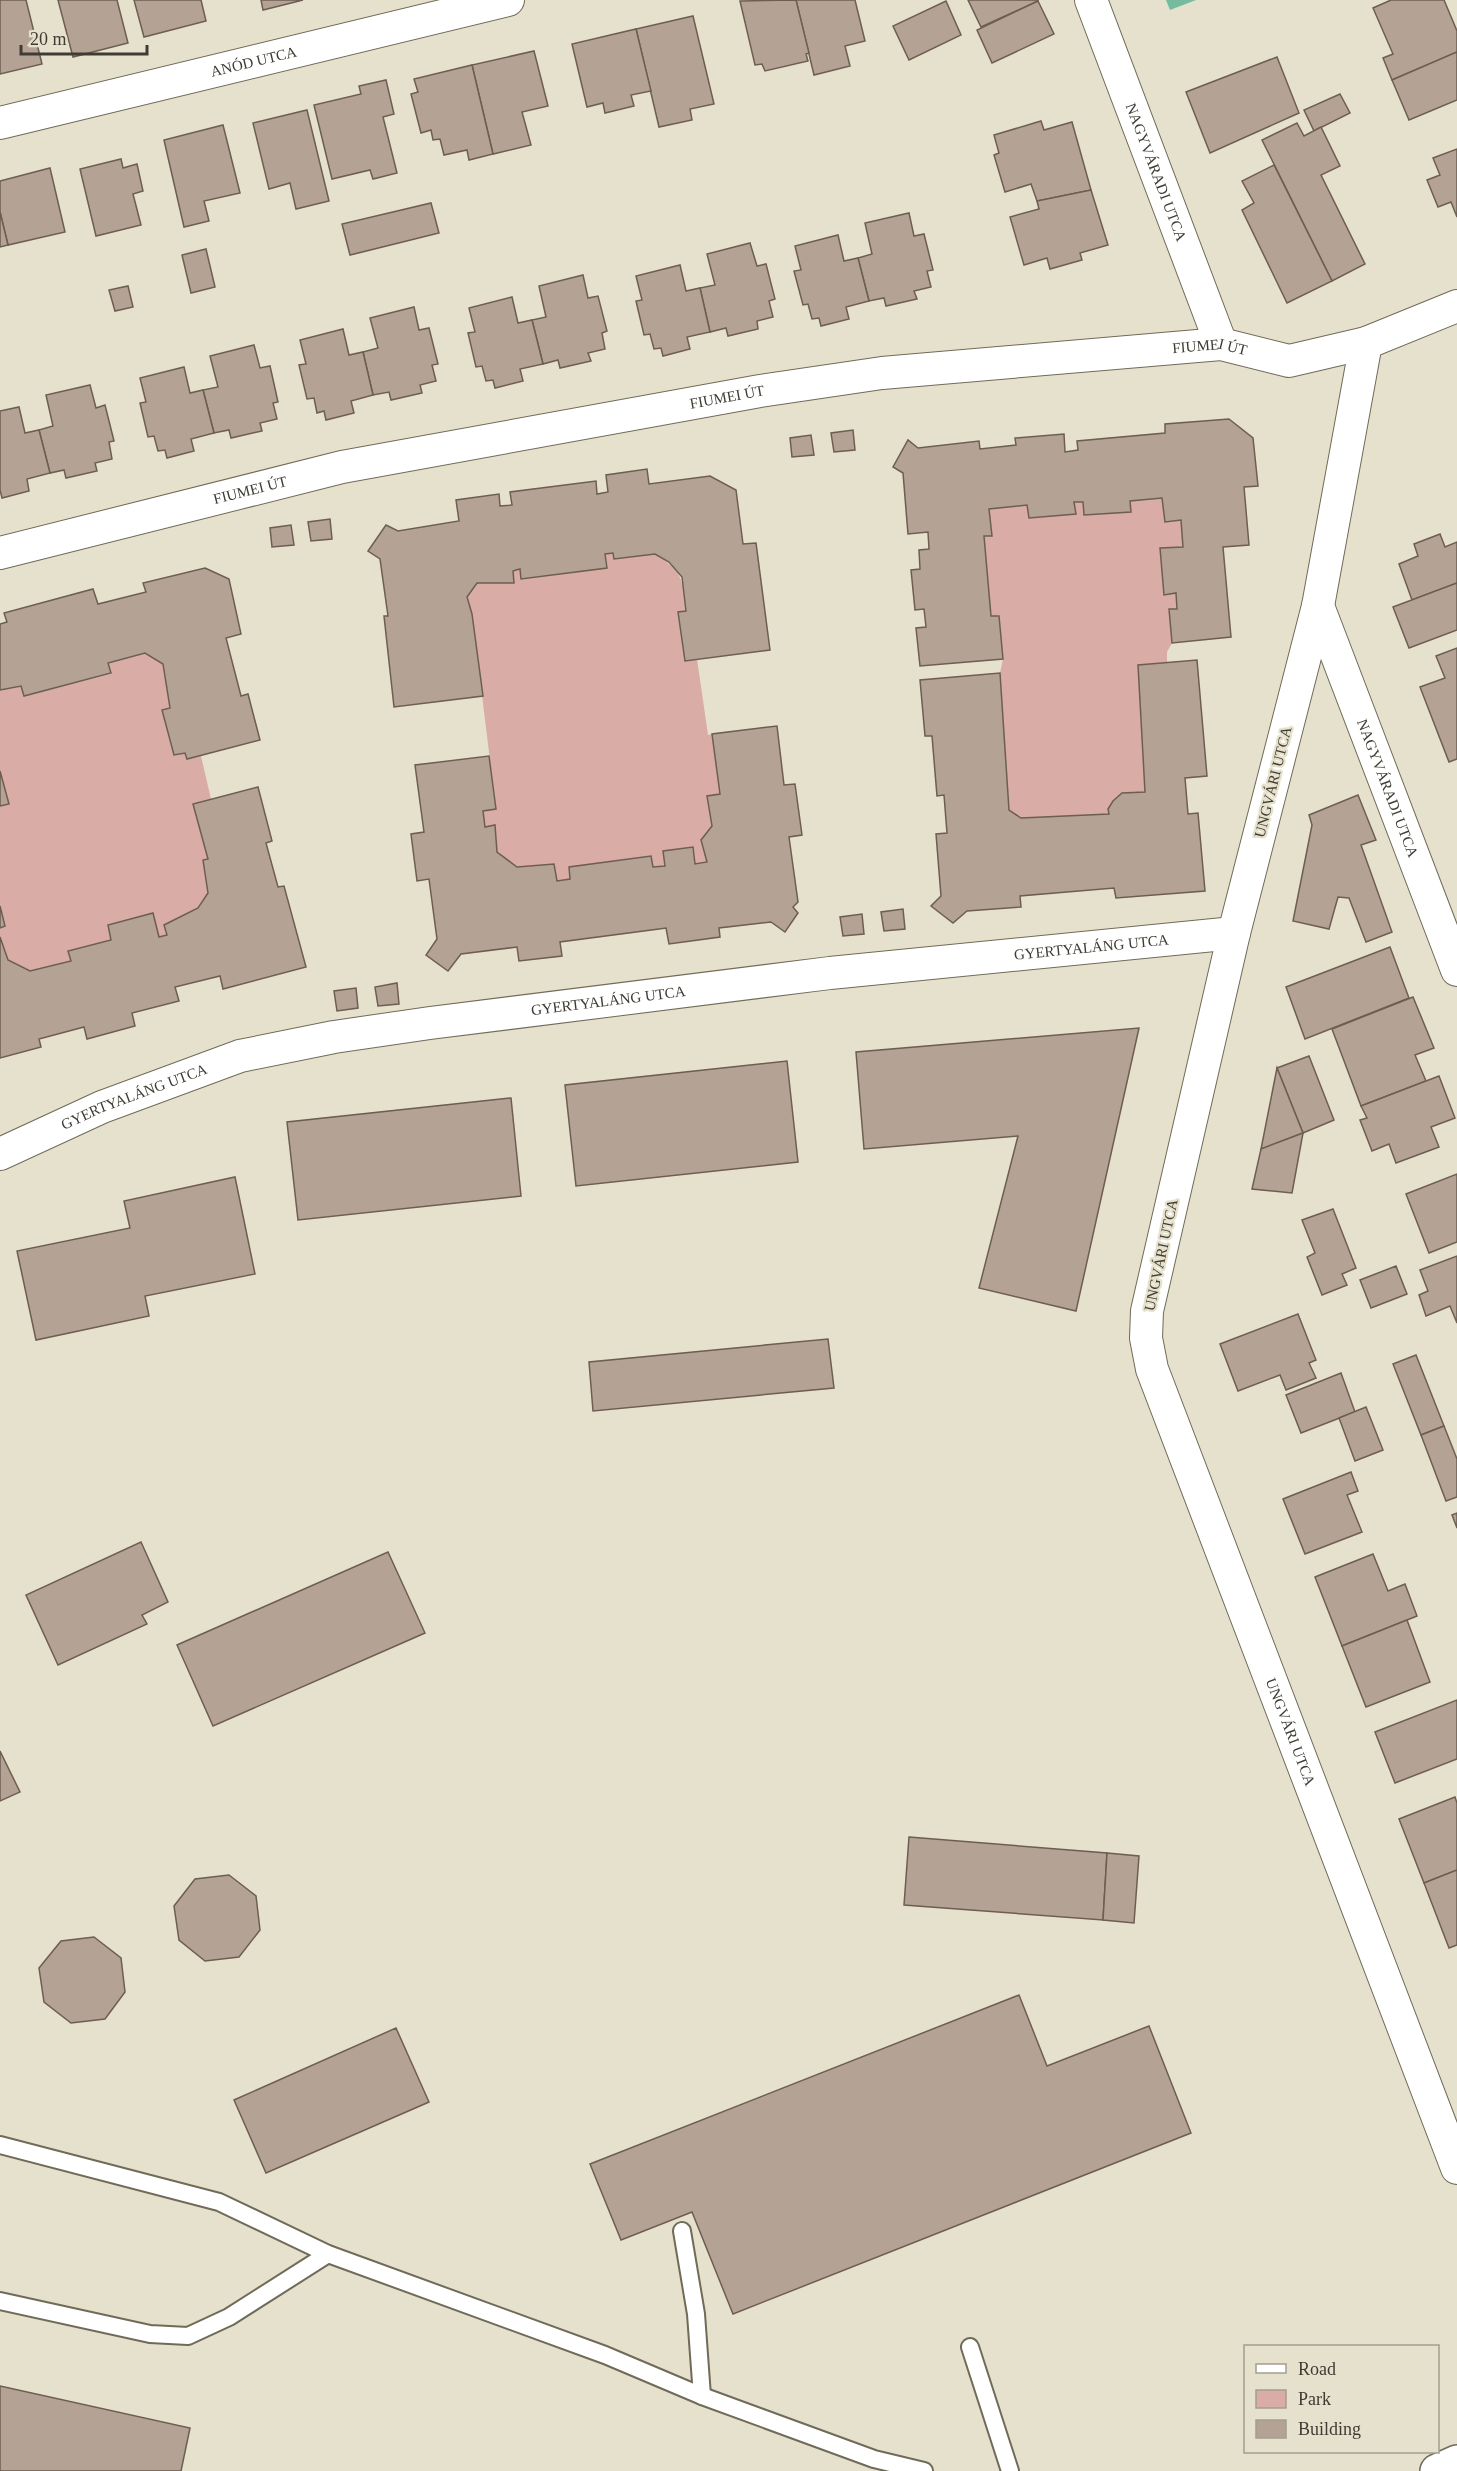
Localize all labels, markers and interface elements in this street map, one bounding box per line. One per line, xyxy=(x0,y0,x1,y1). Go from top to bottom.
scale bar xyxy=(21,18,147,56)
text: 20 m xyxy=(30,29,67,49)
street label: ANÓD UTCA xyxy=(209,43,298,80)
street label: NAGYVÁRADI UTCA xyxy=(1123,101,1189,244)
street label: FIUMEI ÚT xyxy=(1172,336,1249,358)
street label: FIUMEI ÚT xyxy=(688,382,766,412)
street label: FIUMEI ÚT xyxy=(212,473,289,507)
street label: NAGYVÁRADI UTCA xyxy=(1354,717,1421,860)
street label: UNGVÁRI UTCA xyxy=(1251,725,1295,839)
street label: GYERTYALÁNG UTCA xyxy=(1013,931,1170,963)
street label: GYERTYALÁNG UTCA xyxy=(530,983,687,1018)
street label: GYERTYALÁNG UTCA xyxy=(59,1061,209,1133)
street label: UNGVÁRI UTCA xyxy=(1141,1198,1181,1312)
street label: UNGVÁRI UTCA xyxy=(1263,1676,1318,1788)
legend xyxy=(1244,2345,1439,2453)
text: Road xyxy=(1298,2359,1336,2379)
text: Park xyxy=(1298,2389,1331,2409)
text: Building xyxy=(1298,2419,1361,2439)

